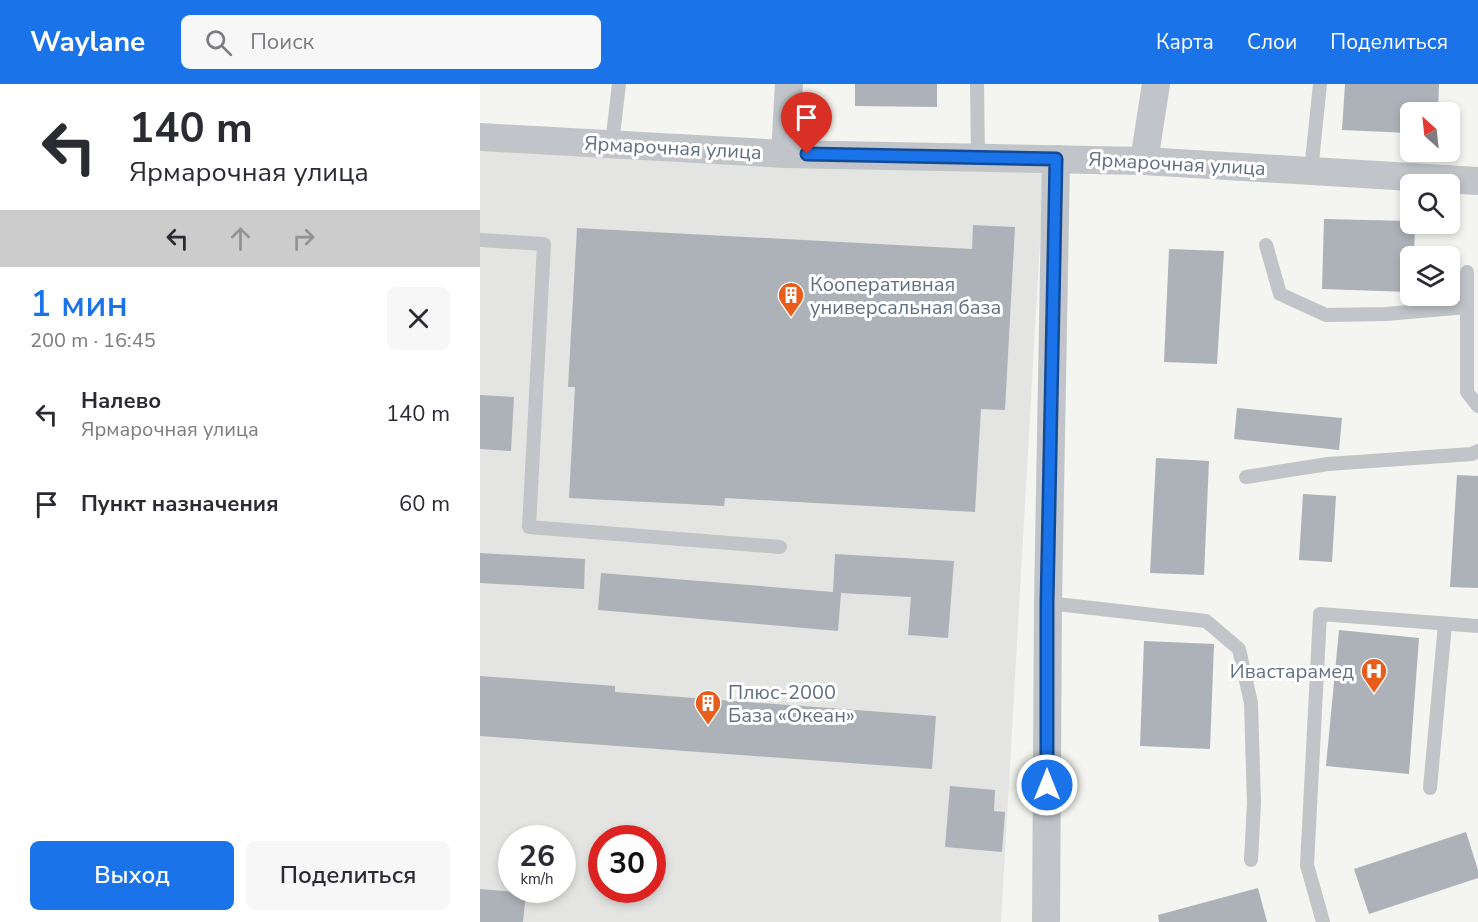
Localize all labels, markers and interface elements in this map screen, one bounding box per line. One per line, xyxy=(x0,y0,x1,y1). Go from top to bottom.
search box xyxy=(181,15,601,69)
text: Waylane xyxy=(30,23,145,61)
icon: search xyxy=(202,26,235,59)
text: Поиск xyxy=(250,27,314,57)
text: Карта xyxy=(1156,28,1214,56)
text: Слои xyxy=(1247,28,1297,56)
text: Поделиться xyxy=(1330,28,1448,56)
pin xyxy=(781,92,832,154)
text: 140 m xyxy=(129,100,253,157)
icon: arrive xyxy=(790,101,823,134)
north arrow xyxy=(1400,102,1460,162)
map controls xyxy=(1400,102,1460,306)
icon: left xyxy=(30,108,108,186)
street label: Ярмарочная улица xyxy=(584,130,762,166)
street label: Ярмарочная улица xyxy=(1088,146,1266,182)
text: Ярмарочная улица xyxy=(129,154,369,191)
button: search xyxy=(1400,174,1460,234)
icon: left xyxy=(161,222,194,255)
icon: ahead xyxy=(224,222,257,255)
icon: right xyxy=(287,222,320,255)
button: layers xyxy=(1400,246,1460,306)
place label: Кооперативная универсальная база xyxy=(810,271,1001,321)
text: 1 мин xyxy=(30,280,128,329)
building icon: Кооперативная универсальная база xyxy=(776,280,806,318)
button: close xyxy=(387,287,450,350)
text: 200 m · 16:45 xyxy=(30,327,156,354)
text: Налево xyxy=(81,386,161,416)
icon: left xyxy=(30,398,63,431)
text: 140 m xyxy=(386,399,450,429)
text: Ярмарочная улица xyxy=(81,416,259,443)
icon: arrive xyxy=(30,488,63,521)
text: Пункт назначения xyxy=(81,489,279,519)
text: 60 m xyxy=(399,489,450,519)
hospital icon: Ивастарамед xyxy=(1359,656,1389,694)
place label: Ивастарамед xyxy=(1230,658,1354,685)
place label: Плюс-2000 База «Океан» xyxy=(728,679,855,729)
building icon: Плюс-2000 База «Океан» xyxy=(693,688,723,726)
position arrow xyxy=(1015,753,1079,817)
speed limit sign: 30 xyxy=(588,825,666,903)
text: 26 xyxy=(519,836,555,877)
button: Выход xyxy=(30,841,234,910)
button: Поделиться xyxy=(246,841,450,910)
text: km/h xyxy=(520,869,554,889)

